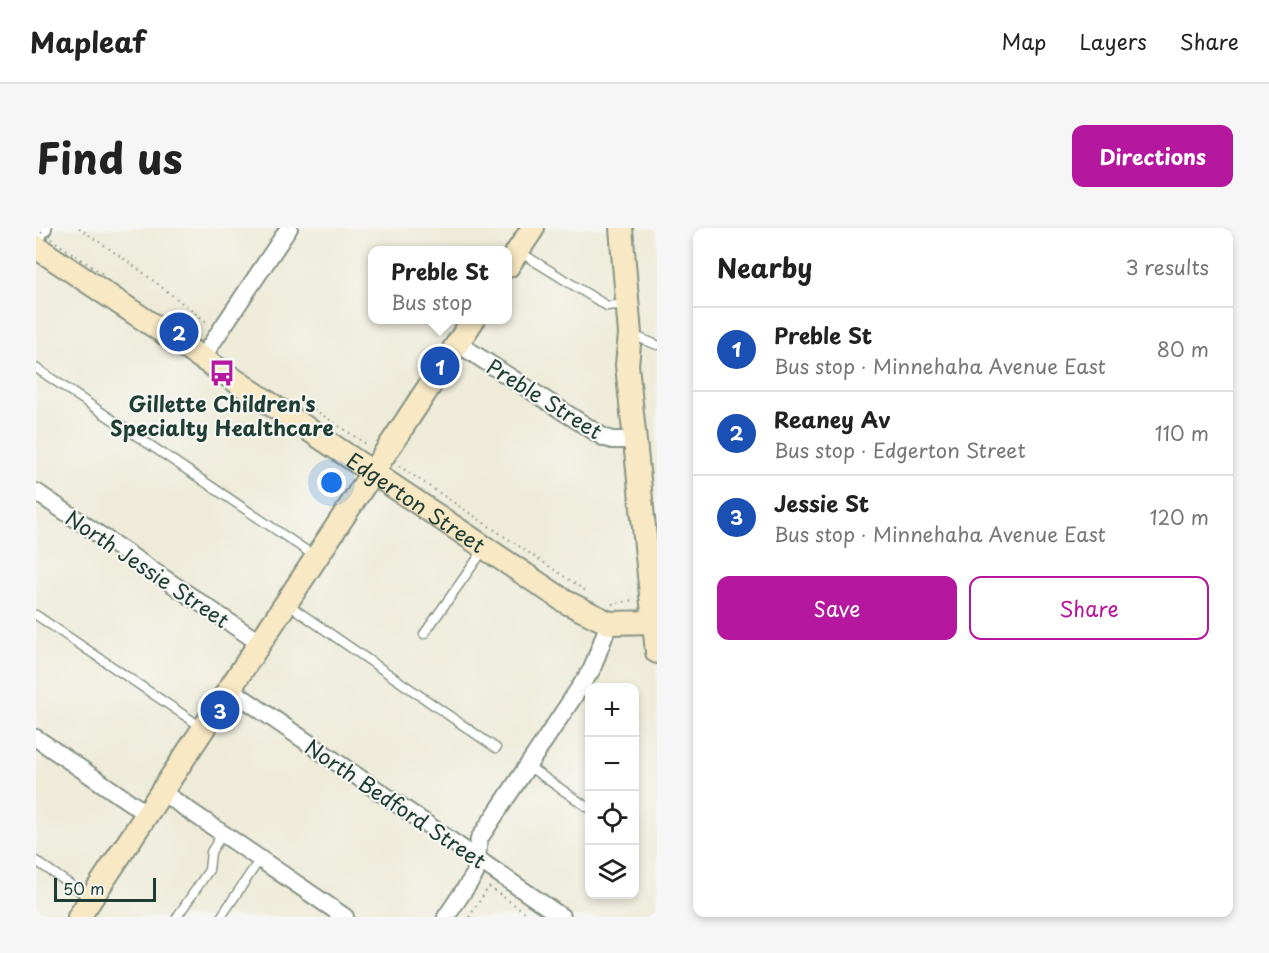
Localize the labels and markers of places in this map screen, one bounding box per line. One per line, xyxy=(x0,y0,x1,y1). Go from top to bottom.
pin: 2 xyxy=(160,310,198,354)
pin: 1 xyxy=(420,344,460,388)
bus stop icon: Gillette Children's Specialty Healthcare xyxy=(207,358,237,388)
place label: Gillette Children's Specialty Healthcare xyxy=(110,387,334,443)
pin: 3 xyxy=(200,688,240,732)

